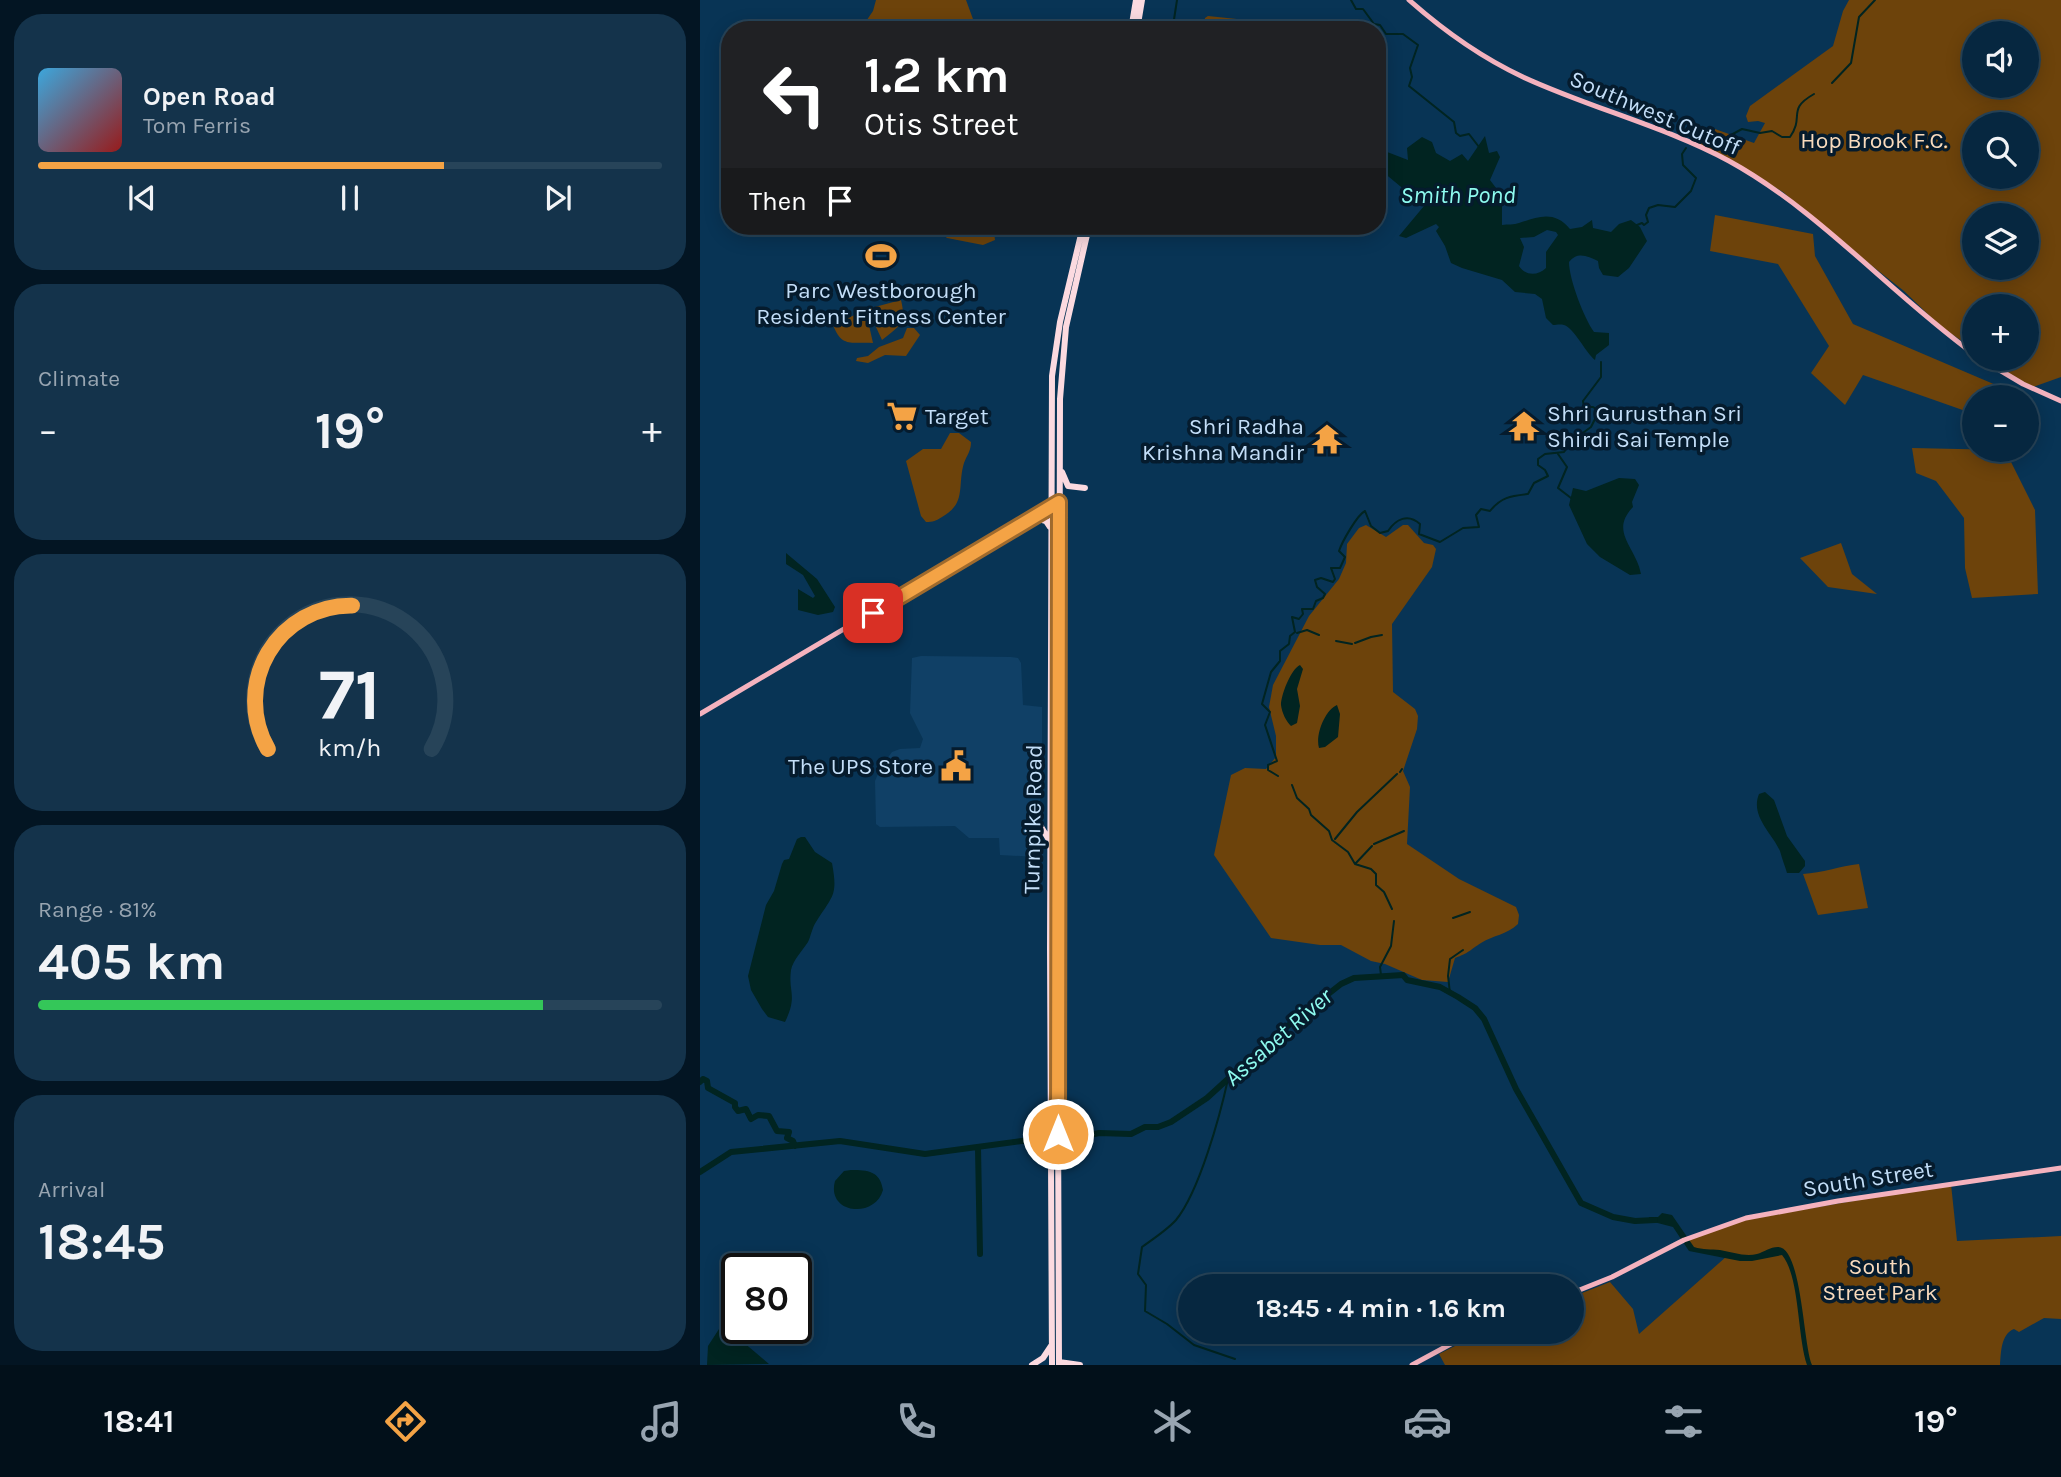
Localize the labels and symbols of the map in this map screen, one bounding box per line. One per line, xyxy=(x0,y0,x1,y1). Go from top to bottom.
street label: Southwest Cutoff xyxy=(1566,65,1744,161)
park label: Hop Brook F.C. xyxy=(1800,127,1948,154)
water label: Smith Pond xyxy=(1400,181,1516,209)
sports icon: Parc Westborough Resident Fitness Center xyxy=(864,239,898,273)
place label: Parc Westborough Resident Fitness Center xyxy=(756,277,1007,330)
supermarket icon: Target xyxy=(885,399,919,433)
place label: Shri Gurusthan Sri Shirdi Sai Temple xyxy=(1547,400,1742,453)
place label: Target xyxy=(925,403,989,430)
temple icon: Shri Gurusthan Sri Shirdi Sai Temple xyxy=(1507,409,1541,443)
place label: Shri Radha Krishna Mandir xyxy=(1142,413,1305,466)
temple icon: Shri Radha Krishna Mandir xyxy=(1310,422,1344,456)
pin xyxy=(843,583,903,643)
street label: Turnpike Road xyxy=(1018,744,1048,894)
public building icon: The UPS Store xyxy=(939,749,973,783)
place label: The UPS Store xyxy=(788,753,933,780)
water label: Assabet River xyxy=(1218,982,1338,1092)
position arrow xyxy=(1021,1097,1095,1171)
street label: South Street xyxy=(1801,1155,1935,1203)
speed limit sign: 80 xyxy=(721,1253,812,1344)
park label: South Street Park xyxy=(1822,1253,1938,1306)

